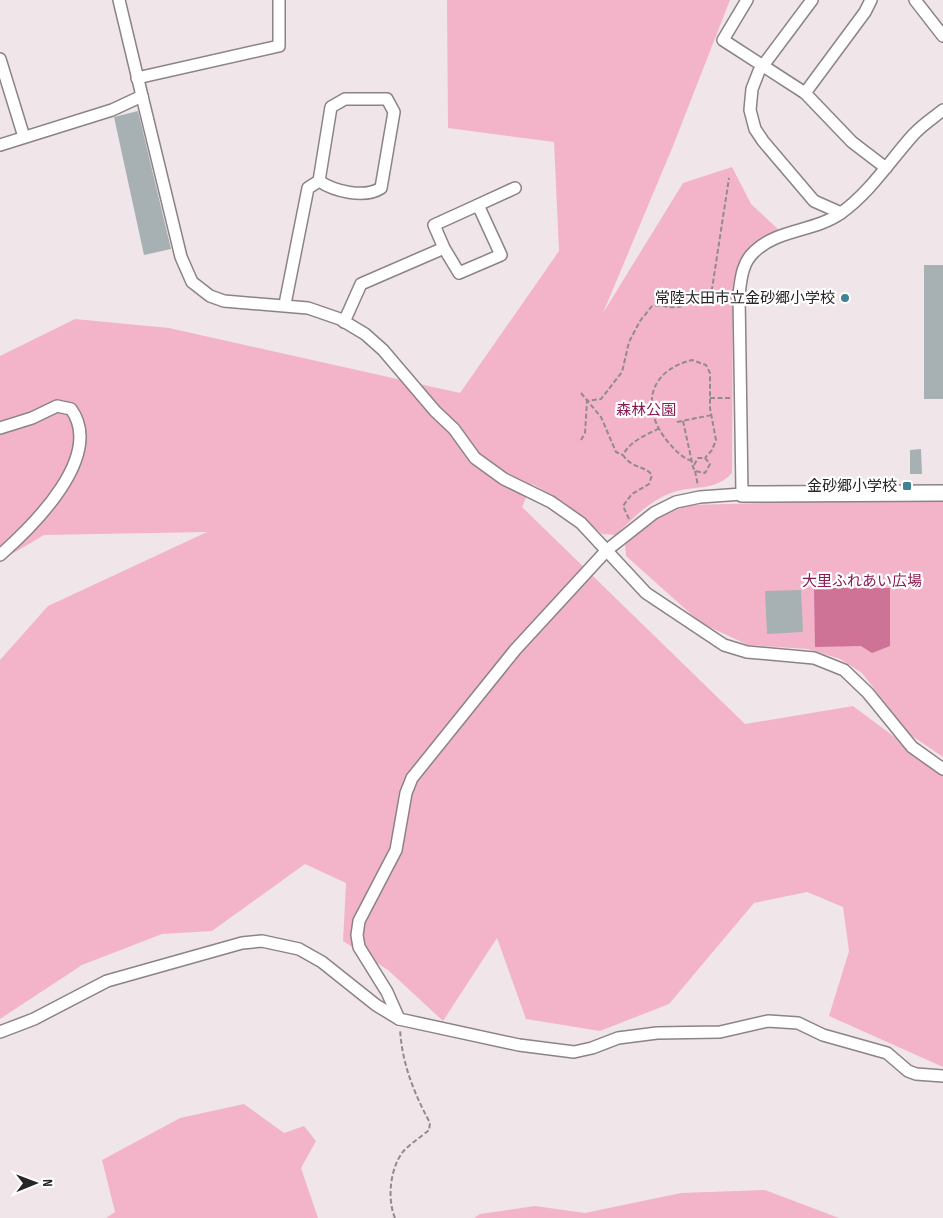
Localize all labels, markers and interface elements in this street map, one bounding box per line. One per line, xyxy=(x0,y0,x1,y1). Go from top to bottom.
place label: 常陸太田市立金砂郷小学校 xyxy=(655,289,835,308)
marker: 常陸太田市立金砂郷小学校 xyxy=(839,292,851,304)
park label: 森林公園 xyxy=(616,401,676,420)
place label: 金砂郷小学校 xyxy=(807,477,897,496)
marker: 金砂郷小学校 xyxy=(901,480,913,492)
park label: 大里ふれあい広場 xyxy=(802,572,922,591)
north arrow xyxy=(10,1158,60,1208)
text: N xyxy=(39,1179,56,1187)

